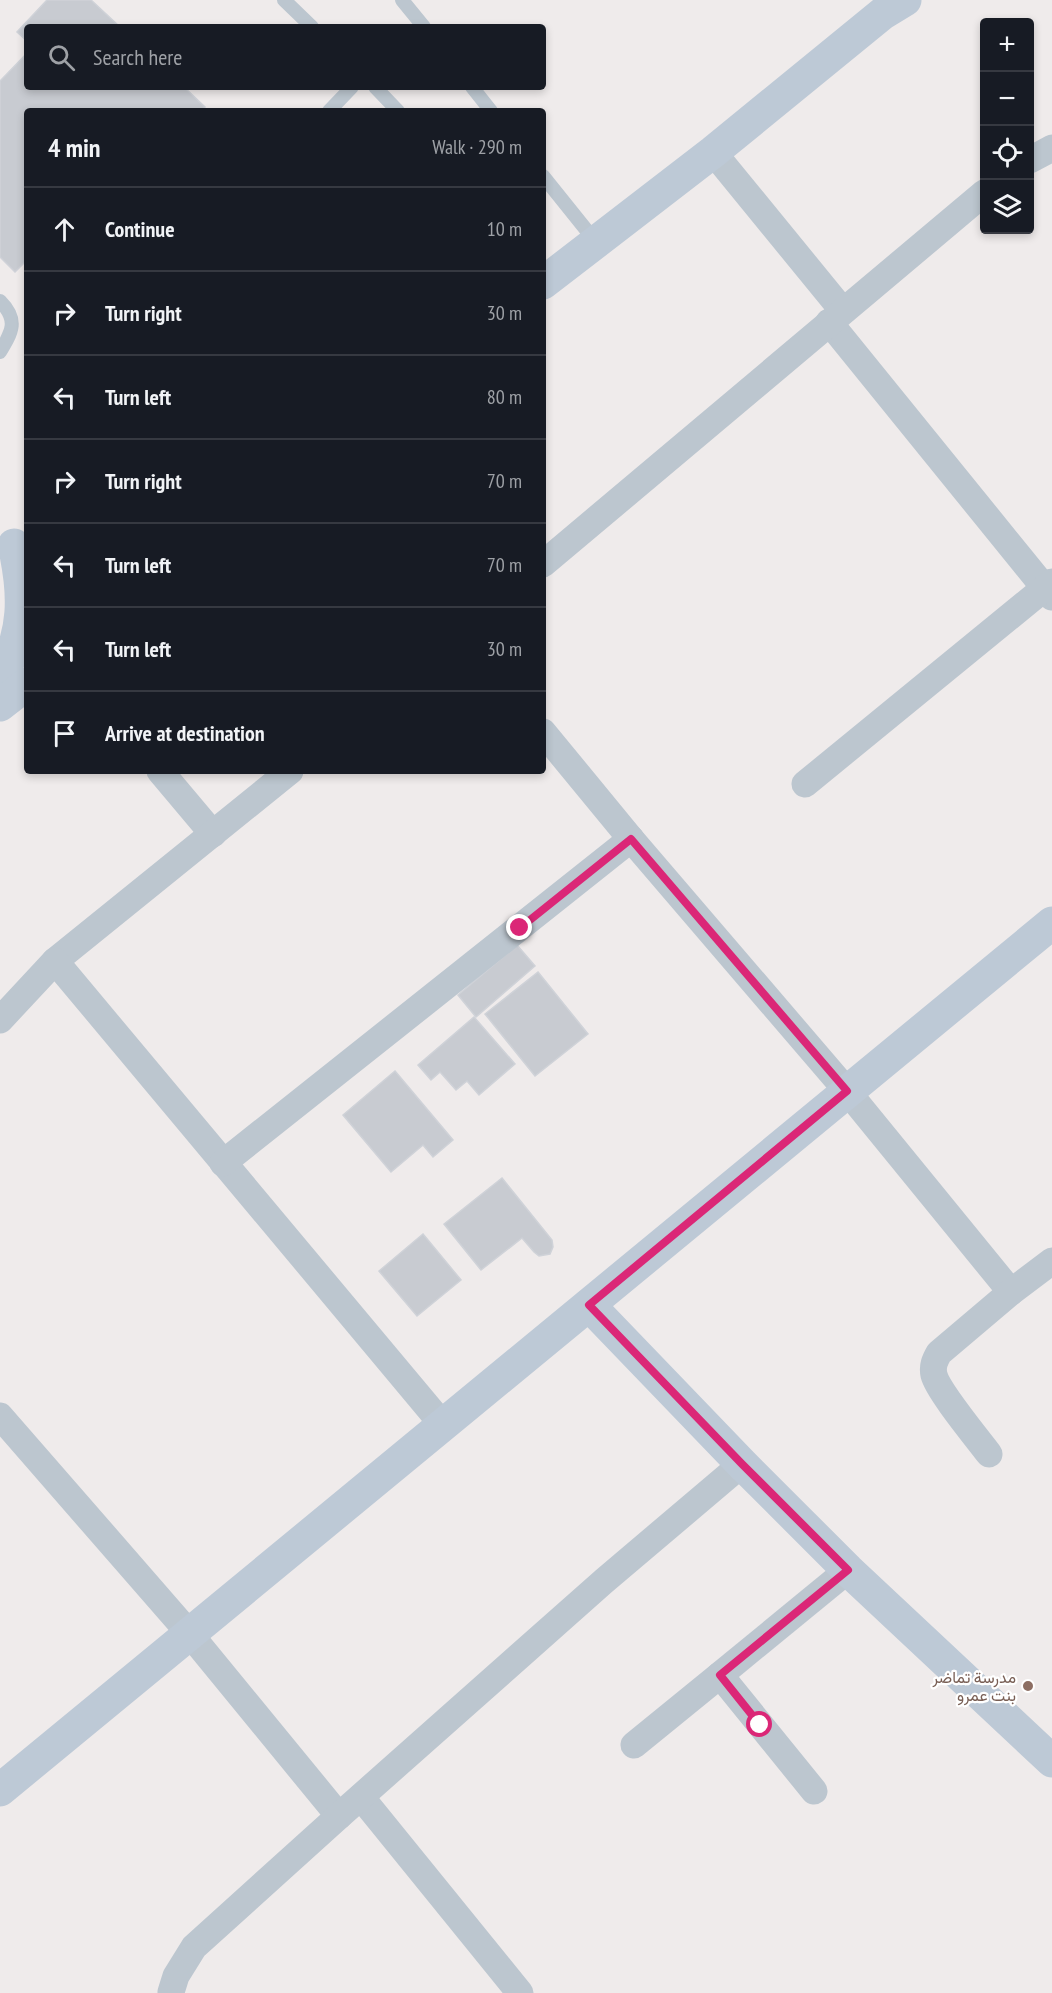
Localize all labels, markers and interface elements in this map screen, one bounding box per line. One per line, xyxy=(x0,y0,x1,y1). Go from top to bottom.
map controls xyxy=(980,18,1034,234)
button: + xyxy=(980,18,1034,72)
search box xyxy=(24,24,546,90)
icon: search xyxy=(45,41,78,74)
text: Search here xyxy=(93,43,182,71)
button: − xyxy=(980,72,1034,126)
button: locate xyxy=(980,126,1034,180)
text: 4 min xyxy=(48,131,101,164)
text: Walk · 290 m xyxy=(432,134,522,160)
button: layers xyxy=(980,180,1034,234)
icon: ahead xyxy=(48,213,81,246)
text: Continue xyxy=(105,215,175,243)
text: 10 m xyxy=(487,216,522,242)
icon: right xyxy=(48,297,81,330)
text: Turn right xyxy=(105,299,182,327)
text: 30 m xyxy=(487,300,522,326)
icon: left xyxy=(48,381,81,414)
text: Turn left xyxy=(105,383,171,411)
text: 80 m xyxy=(487,384,522,410)
icon: right xyxy=(48,465,81,498)
text: Turn right xyxy=(105,467,182,495)
text: 70 m xyxy=(487,468,522,494)
icon: left xyxy=(48,549,81,582)
text: Turn left xyxy=(105,551,171,579)
text: 70 m xyxy=(487,552,522,578)
icon: left xyxy=(48,633,81,666)
text: Turn left xyxy=(105,635,171,663)
text: 30 m xyxy=(487,636,522,662)
icon: arrive xyxy=(48,717,81,750)
text: Arrive at destination xyxy=(105,719,265,747)
route end xyxy=(506,914,532,940)
place label: مدرسة تماضر بنت عمرو xyxy=(932,1667,1016,1706)
marker: مدرسة تماضر بنت عمرو xyxy=(1021,1679,1035,1693)
route start xyxy=(746,1711,772,1737)

